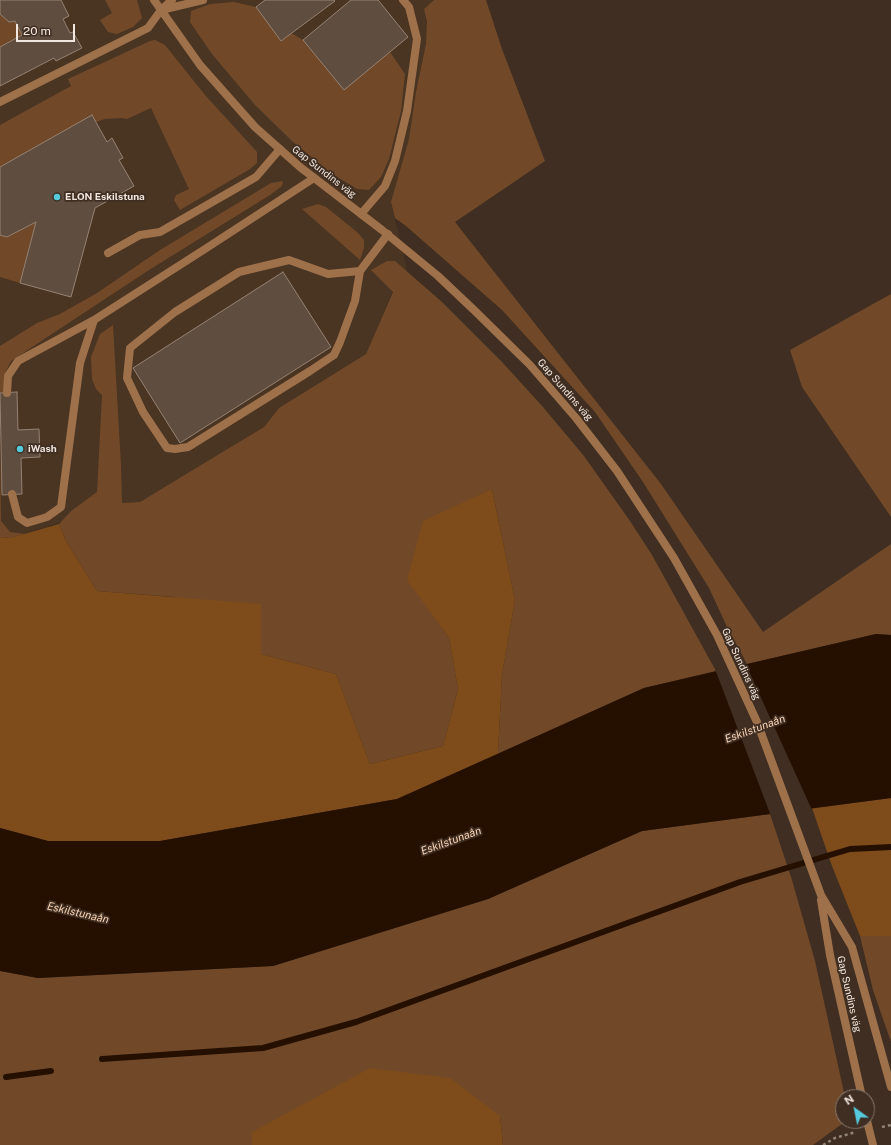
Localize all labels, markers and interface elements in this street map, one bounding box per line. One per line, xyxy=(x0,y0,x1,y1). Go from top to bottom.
scale bar xyxy=(18,16,77,42)
text: 20 m xyxy=(23,24,51,38)
street label: Gap Sundins väg xyxy=(290,143,358,201)
place label: ELON Eskilstuna xyxy=(65,191,145,203)
marker: ELON Eskilstuna xyxy=(52,192,62,202)
street label: Gap Sundins väg xyxy=(535,357,595,423)
place label: iWash xyxy=(28,443,57,455)
marker: iWash xyxy=(15,444,25,454)
street label: Gap Sundins väg xyxy=(719,626,763,702)
water label: Eskilstunaån xyxy=(723,712,787,746)
water label: Eskilstunaån xyxy=(419,824,483,858)
water label: Eskilstunaån xyxy=(46,899,110,927)
street label: Gap Sundins väg xyxy=(834,955,864,1033)
north arrow xyxy=(835,1089,875,1129)
text: N xyxy=(842,1092,856,1107)

